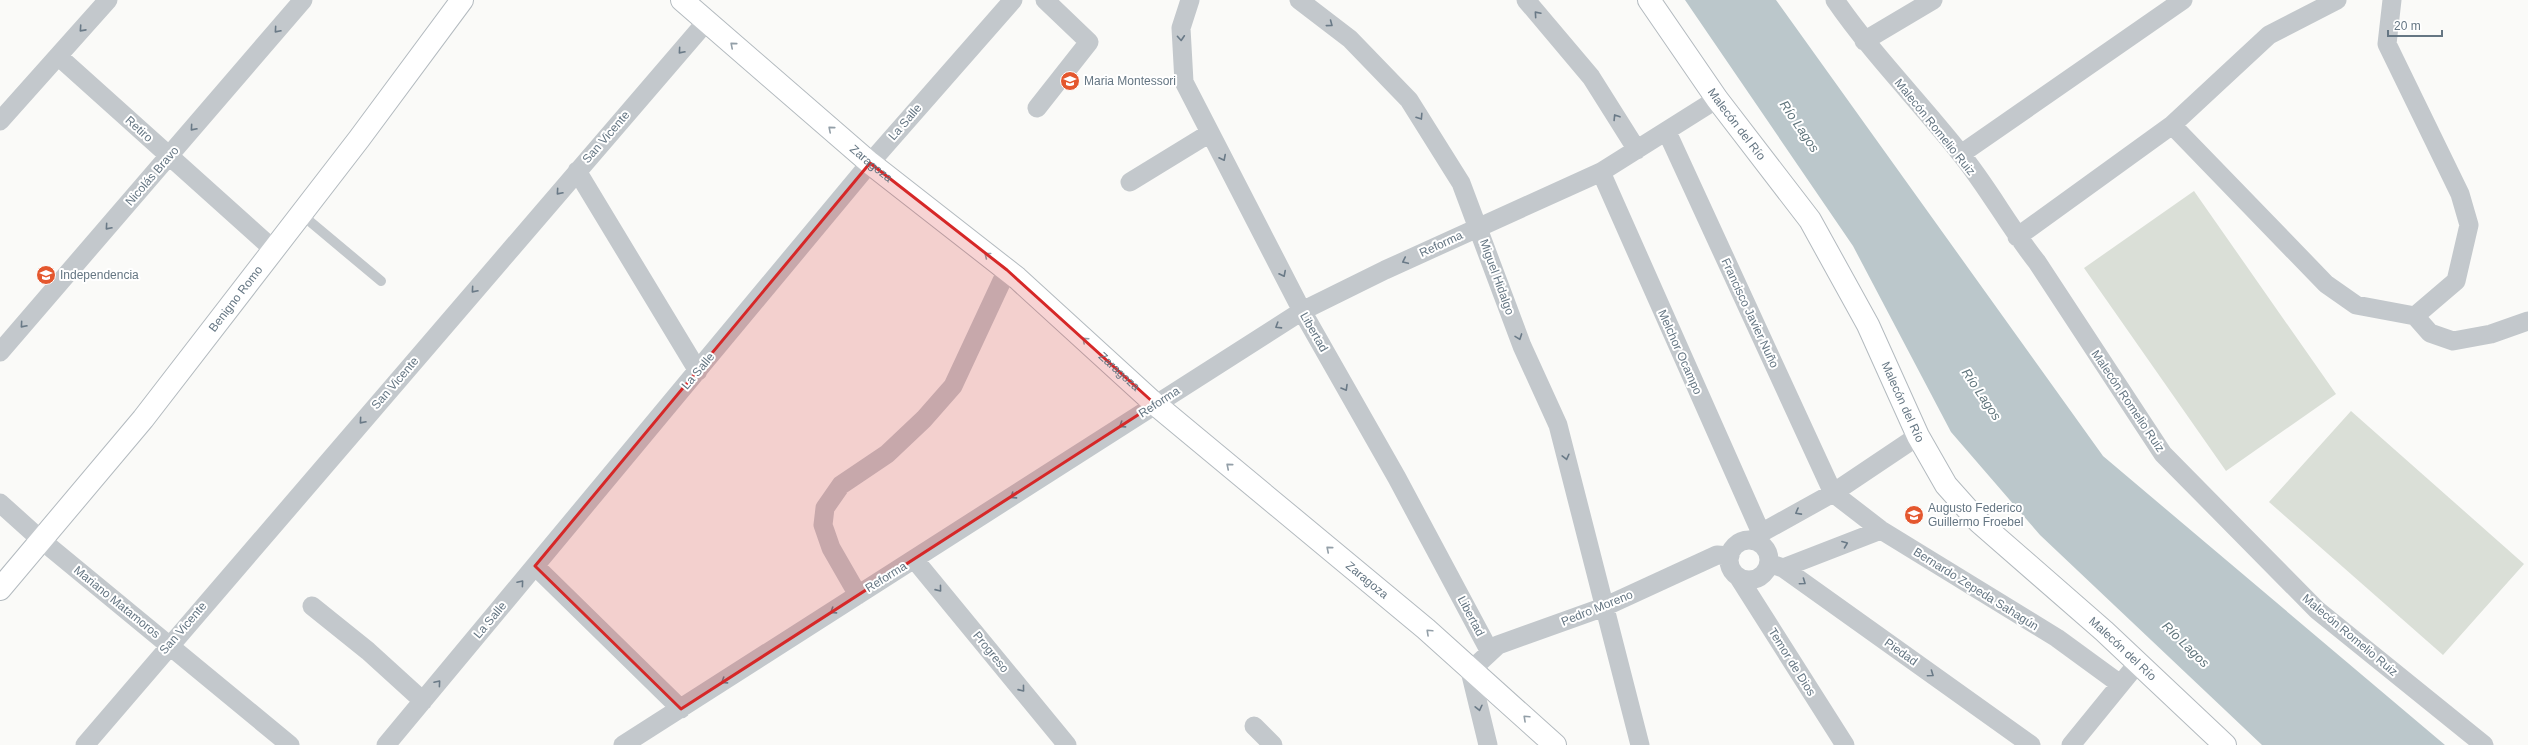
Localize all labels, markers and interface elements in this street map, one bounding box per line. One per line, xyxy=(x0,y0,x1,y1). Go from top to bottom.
one-way arrow xyxy=(1535,11,1542,19)
scale bar xyxy=(2388,12,2442,38)
one-way arrow xyxy=(1326,19,1333,26)
text: 20 m xyxy=(2394,19,2421,33)
one-way arrow xyxy=(80,24,87,32)
one-way arrow xyxy=(275,25,282,32)
one-way arrow xyxy=(1177,35,1186,41)
one-way arrow xyxy=(730,42,738,49)
one-way arrow xyxy=(678,46,685,54)
school or university icon: Maria Montessori xyxy=(1059,70,1081,92)
place label: Maria Montessori xyxy=(1084,74,1176,88)
street label: Malecón Romelio Ruiz xyxy=(1892,76,1978,178)
street label: Malecón del Río xyxy=(1705,86,1769,163)
water label: Río Lagos xyxy=(1777,98,1823,155)
street label: La Salle xyxy=(885,101,925,143)
street label: San Vicente xyxy=(580,108,633,166)
street label: Retiro xyxy=(122,113,156,145)
one-way arrow xyxy=(1415,113,1422,120)
one-way arrow xyxy=(1614,114,1621,121)
one-way arrow xyxy=(190,124,197,131)
one-way arrow xyxy=(829,127,836,134)
street label: Zaragoza xyxy=(847,142,895,185)
street label: Nicolás Bravo xyxy=(122,143,182,209)
one-way arrow xyxy=(1218,154,1226,161)
one-way arrow xyxy=(557,187,564,194)
one-way arrow xyxy=(106,222,113,230)
street label: Reforma xyxy=(1417,228,1465,260)
street label: Miguel Hidalgo xyxy=(1477,237,1517,317)
one-way arrow xyxy=(985,252,992,259)
one-way arrow xyxy=(1402,256,1409,264)
street label: Francisco Javier Nuño xyxy=(1718,256,1782,370)
street label: Benigno Romo xyxy=(206,263,266,335)
school or university icon: Independencia xyxy=(35,264,57,286)
place label: Independencia xyxy=(60,268,139,282)
one-way arrow xyxy=(1278,270,1285,277)
one-way arrow xyxy=(472,286,479,293)
street label: Melchor Ocampo xyxy=(1655,307,1705,397)
street label: Libertad xyxy=(1297,310,1331,354)
one-way arrow xyxy=(21,321,28,328)
one-way arrow xyxy=(1275,322,1282,329)
one-way arrow xyxy=(1514,333,1523,340)
one-way arrow xyxy=(1082,338,1090,345)
street label: Malecón Romelio Ruiz xyxy=(2089,347,2167,455)
street label: Zaragoza xyxy=(1096,349,1143,394)
street label: La Salle xyxy=(679,350,718,392)
street label: San Vicente xyxy=(369,354,422,412)
street label: Malecón del Río xyxy=(1878,359,1927,445)
water label: Río Lagos xyxy=(1959,366,2005,423)
street label: Reforma xyxy=(1136,383,1182,420)
one-way arrow xyxy=(1341,383,1348,391)
one-way arrow xyxy=(359,416,366,423)
one-way arrow xyxy=(1120,421,1127,428)
one-way arrow xyxy=(1561,454,1570,461)
one-way arrow xyxy=(1227,463,1234,470)
one-way arrow xyxy=(1010,491,1017,498)
place label: Augusto Federico Guillermo Froebel xyxy=(1928,501,2023,529)
school or university icon: Augusto Federico Guillermo Froebel xyxy=(1903,504,1925,526)
one-way arrow xyxy=(1795,507,1803,515)
one-way arrow xyxy=(1842,541,1849,549)
street label: Bernardo Zepeda Sahagún xyxy=(1911,545,2041,633)
one-way arrow xyxy=(1327,546,1334,553)
street label: Zaragoza xyxy=(1343,558,1391,602)
street label: Reforma xyxy=(863,559,909,595)
street label: Mariano Matamoros xyxy=(71,563,163,641)
one-way arrow xyxy=(1798,577,1805,584)
one-way arrow xyxy=(516,580,523,587)
one-way arrow xyxy=(935,584,942,591)
street label: Pedro Moreno xyxy=(1559,587,1635,629)
street label: Malecón Romelio Ruiz xyxy=(2300,591,2400,679)
street label: Libertad xyxy=(1455,594,1487,638)
street label: San Vicente xyxy=(157,599,210,657)
street label: La Salle xyxy=(471,599,510,641)
one-way arrow xyxy=(830,606,837,614)
street label: Malecón del Río xyxy=(2086,614,2159,684)
water label: Río Lagos xyxy=(2159,618,2213,671)
street label: Temor de Dios xyxy=(1766,625,1818,699)
street label: Progreso xyxy=(970,629,1012,676)
one-way arrow xyxy=(1426,629,1434,637)
street label: Piedad xyxy=(1882,636,1920,668)
one-way arrow xyxy=(1927,669,1934,676)
one-way arrow xyxy=(721,677,728,684)
one-way arrow xyxy=(433,681,440,688)
one-way arrow xyxy=(1017,685,1024,692)
one-way arrow xyxy=(1474,705,1482,711)
one-way arrow xyxy=(1523,715,1531,723)

